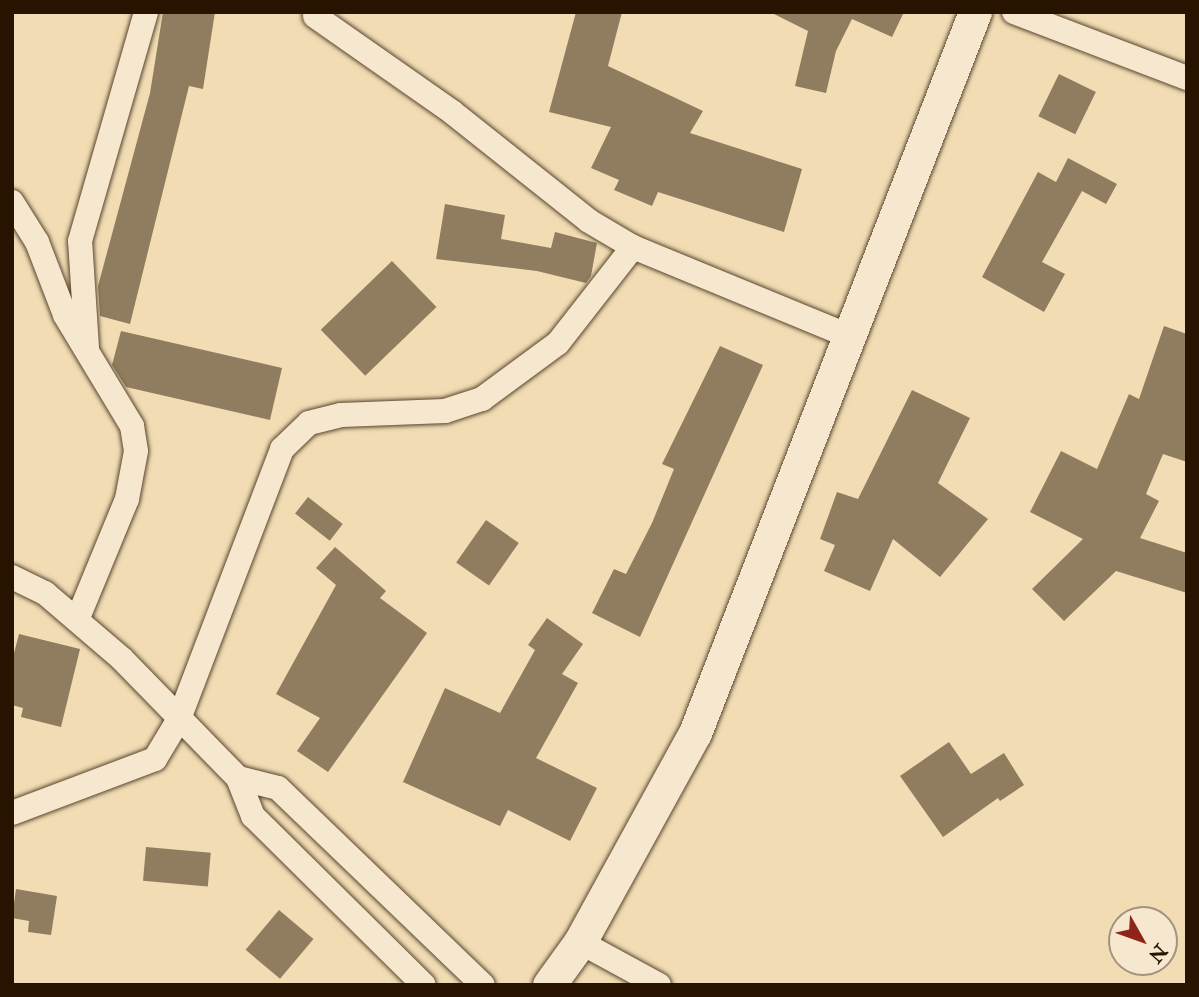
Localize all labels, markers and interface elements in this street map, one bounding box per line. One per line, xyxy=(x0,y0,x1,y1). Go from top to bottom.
north arrow xyxy=(1108,906,1178,976)
text: N xyxy=(1143,939,1172,967)

